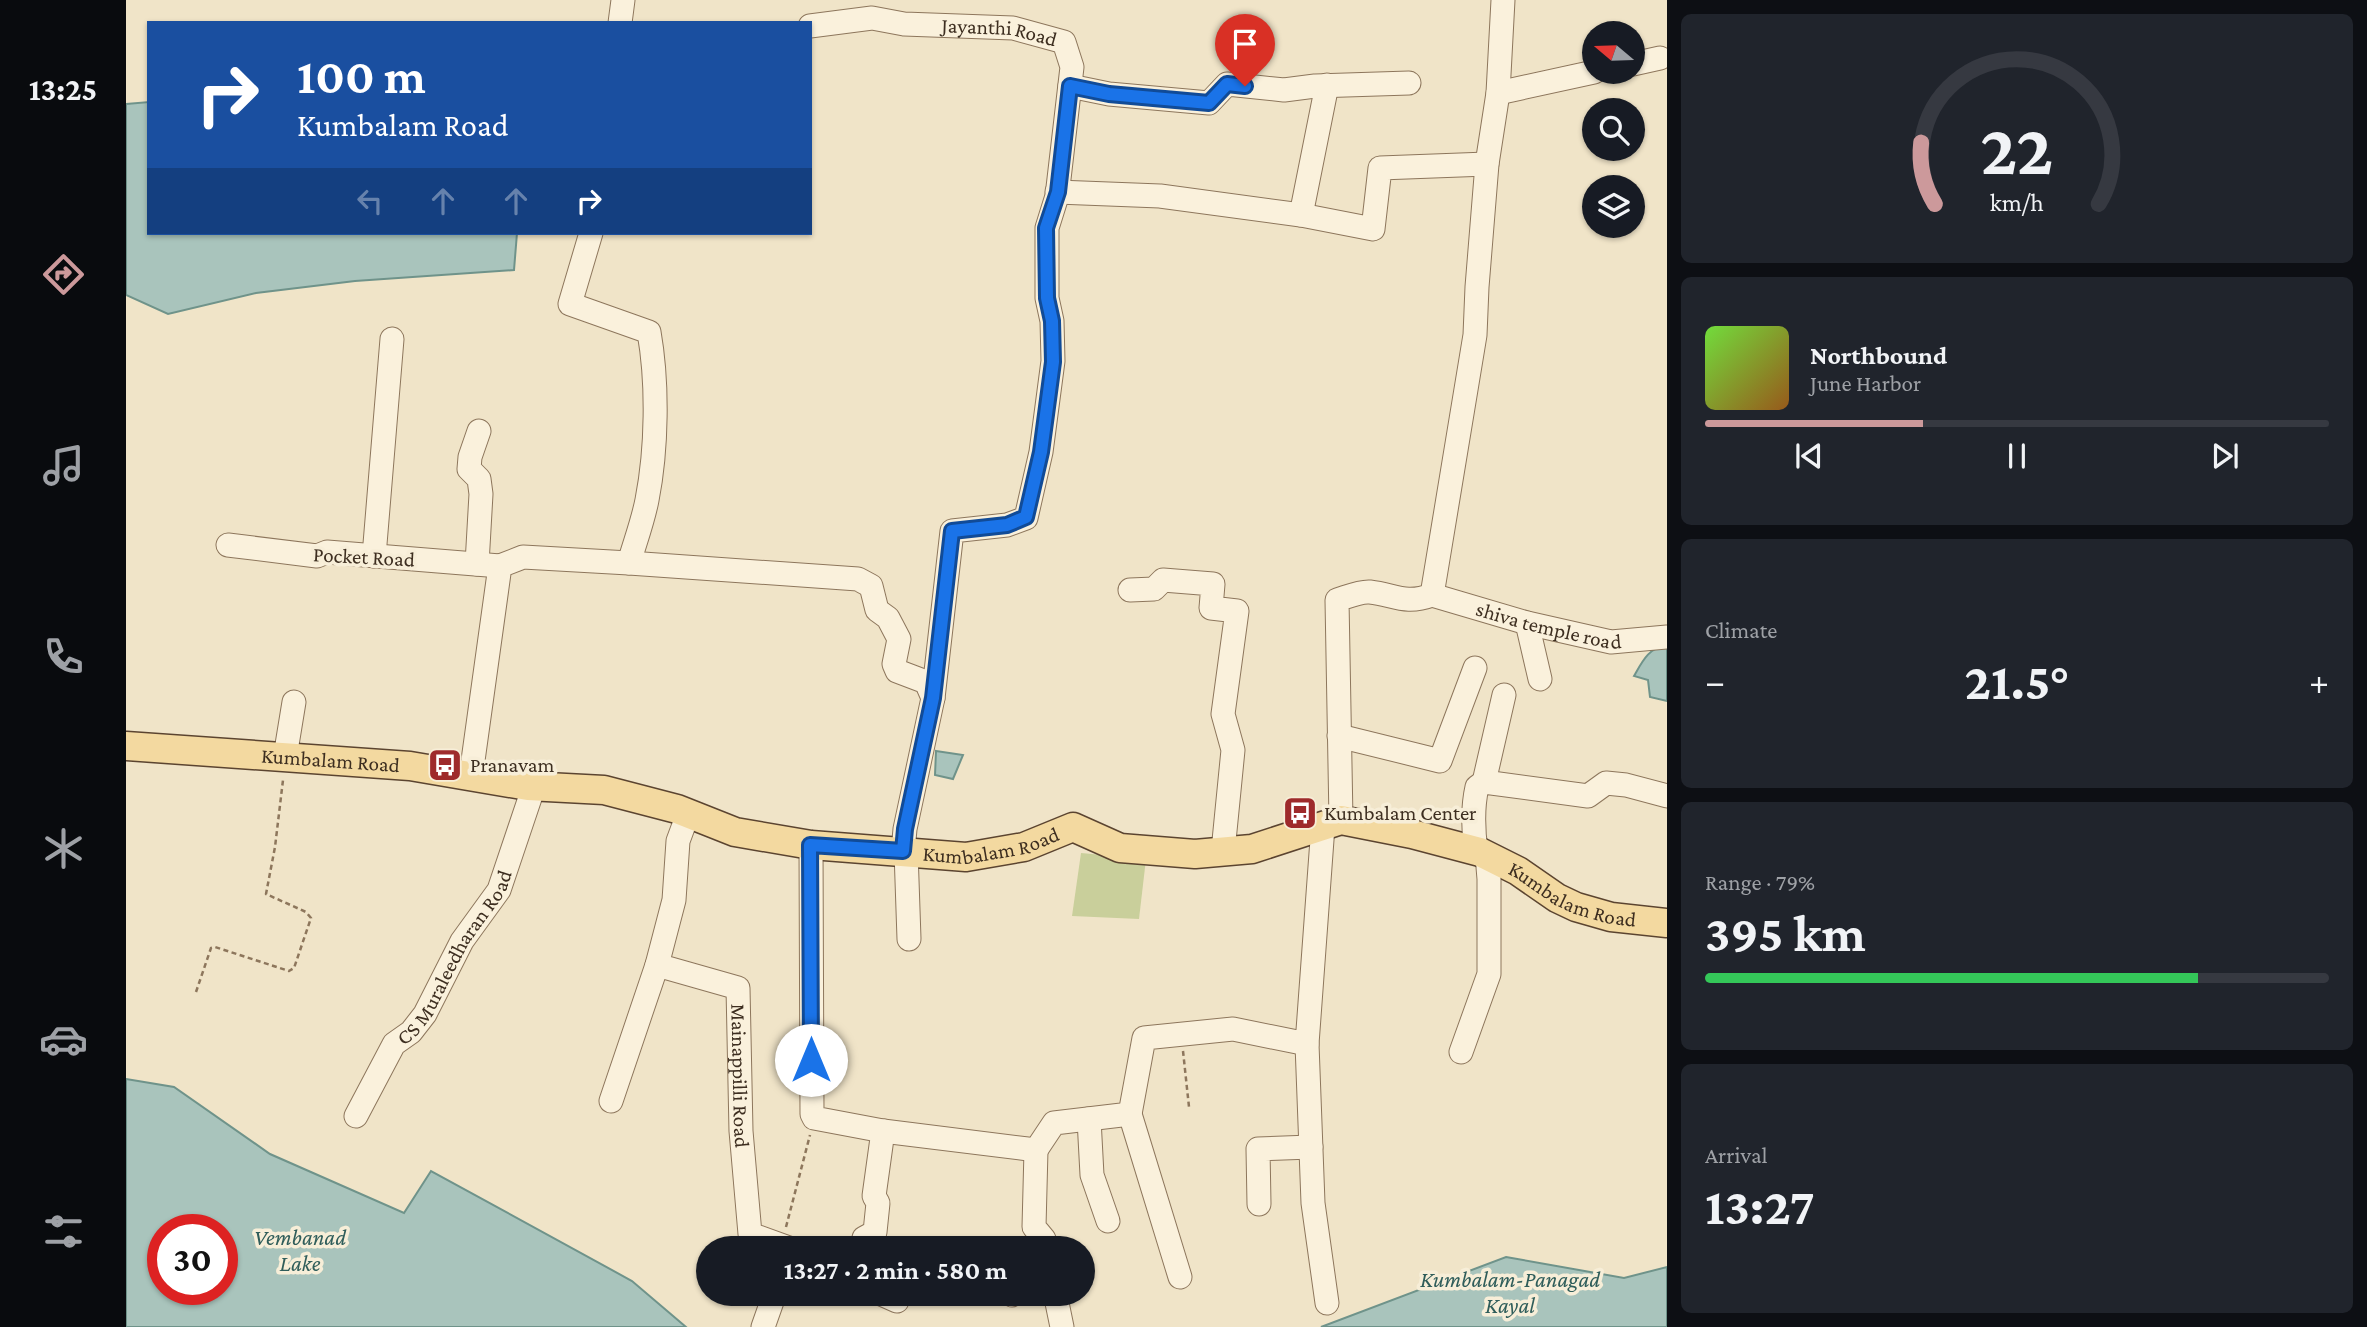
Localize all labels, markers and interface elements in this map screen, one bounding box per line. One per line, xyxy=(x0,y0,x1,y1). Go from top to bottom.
street label: Jayanthi Road xyxy=(939,13,1060,52)
pin xyxy=(1215,14,1275,86)
north arrow xyxy=(1582,21,1645,84)
map controls xyxy=(1582,21,1645,238)
icon: arrive xyxy=(1226,25,1264,63)
icon: right xyxy=(182,49,273,140)
text: 100 m xyxy=(297,49,426,104)
text: 13:25 xyxy=(29,71,97,107)
button: search xyxy=(1582,98,1645,161)
text: Kumbalam Road xyxy=(297,107,509,143)
text: 22 xyxy=(1980,110,2054,191)
button: layers xyxy=(1582,175,1645,238)
icon: left xyxy=(351,182,389,220)
icon: ahead xyxy=(424,182,462,220)
icon: ahead xyxy=(497,182,535,220)
icon: right xyxy=(570,182,608,220)
text: km/h xyxy=(1990,189,2044,216)
icon: directions xyxy=(39,250,88,299)
text: Northbound xyxy=(1810,341,1947,370)
text: June Harbor xyxy=(1810,370,1921,396)
icon: previous xyxy=(1790,437,1828,475)
icon: pause xyxy=(1998,437,2036,475)
icon: next xyxy=(2206,437,2244,475)
icon: music xyxy=(39,441,88,490)
street label: Pocket Road xyxy=(313,542,415,572)
street label: shiva temple road xyxy=(1473,597,1622,654)
text: Climate xyxy=(1705,617,1777,643)
icon: phone xyxy=(39,632,88,681)
text: 21.5° xyxy=(1965,652,2070,710)
text: − xyxy=(1705,660,1725,702)
text: + xyxy=(2309,660,2329,702)
street label: Kumbalam Road xyxy=(260,744,401,777)
bus stop icon: Pranavam xyxy=(426,746,464,784)
place label: Pranavam xyxy=(470,753,554,777)
bus stop icon: Kumbalam Center xyxy=(1281,794,1319,832)
place label: Kumbalam Center xyxy=(1324,801,1477,825)
street label: Kumbalam Road xyxy=(922,822,1063,869)
icon: climate xyxy=(39,824,88,873)
street label: Kumbalam Road xyxy=(1505,856,1637,932)
street label: CS Muraleedharan Road xyxy=(392,867,517,1050)
text: Range · 79% xyxy=(1705,869,1815,895)
text: 395 km xyxy=(1705,904,1866,962)
street label: Mainappilli Road xyxy=(726,1003,754,1149)
icon: car xyxy=(39,1015,88,1064)
position arrow xyxy=(774,1023,848,1097)
text: Arrival xyxy=(1705,1142,1768,1168)
text: 13:27 xyxy=(1705,1177,1815,1235)
icon: filters xyxy=(39,1207,88,1256)
speed limit sign: 30 xyxy=(147,1214,238,1305)
water label: Vembanad Lake xyxy=(254,1224,347,1276)
text: 13:27 · 2 min · 580 m xyxy=(784,1256,1007,1285)
water label: Kumbalam-Panagad Kayal xyxy=(1420,1266,1601,1318)

